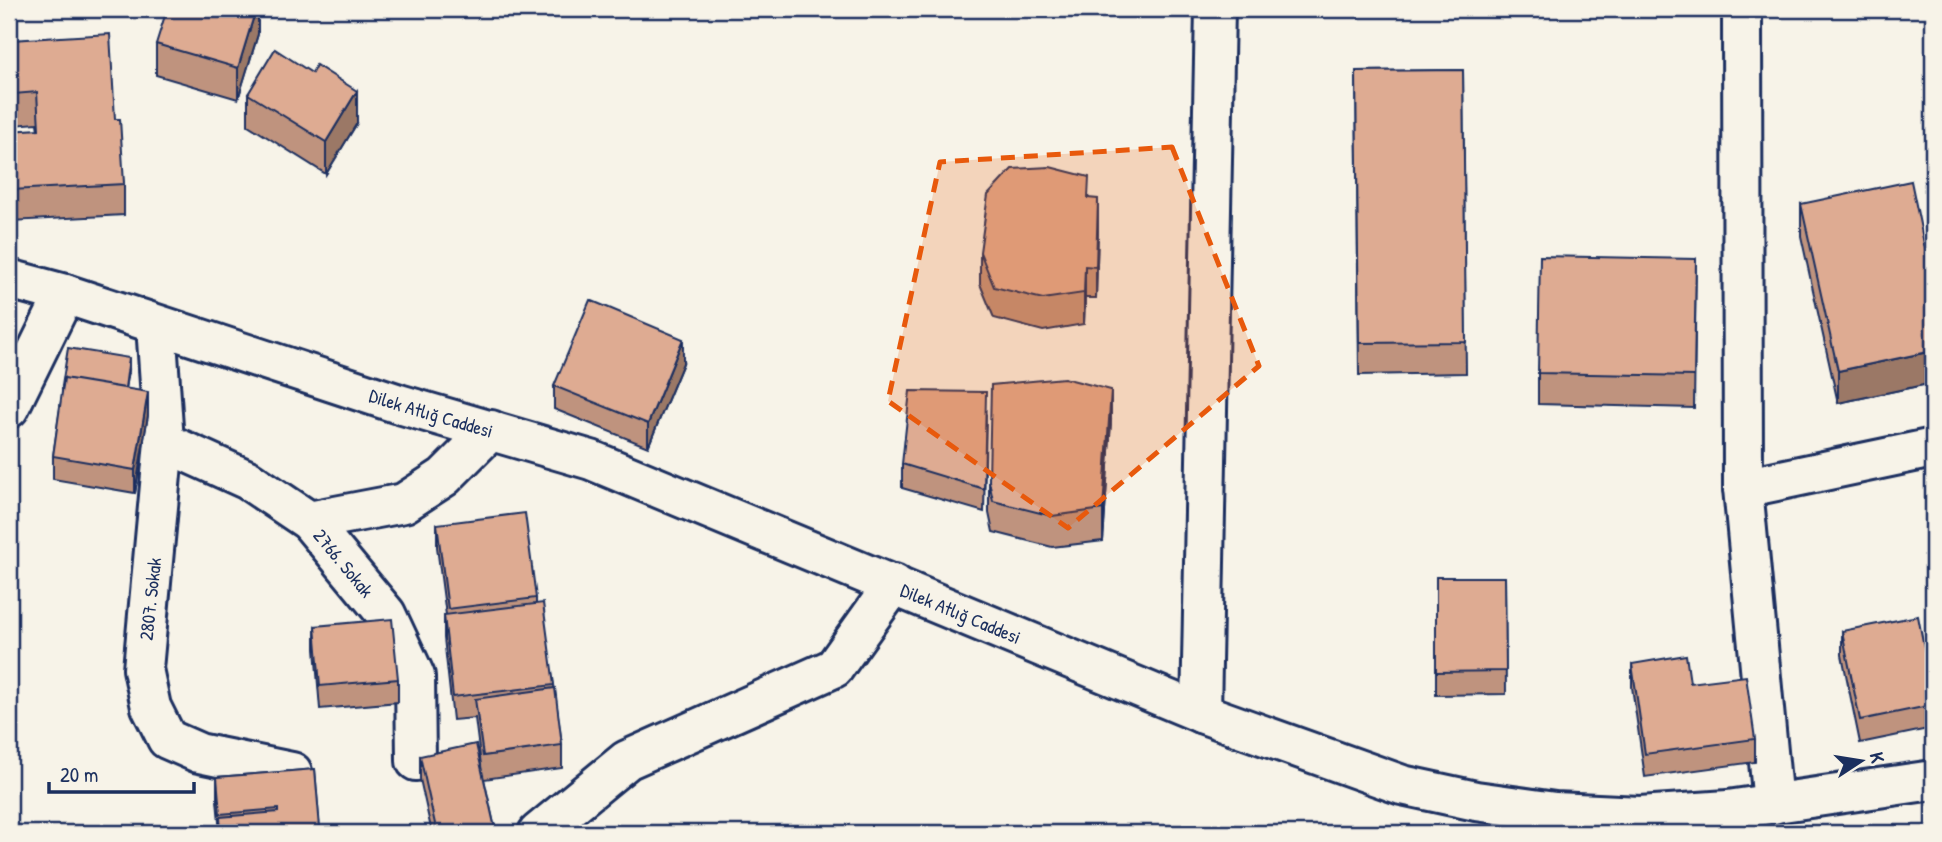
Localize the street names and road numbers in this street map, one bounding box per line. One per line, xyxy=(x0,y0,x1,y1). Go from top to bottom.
street label: Dilek Atlığ Caddesi xyxy=(366,382,496,444)
street label: 2766. Sokak xyxy=(308,523,380,603)
street label: 2807. Sokak xyxy=(133,556,167,642)
street label: Dilek Atlığ Caddesi xyxy=(897,577,1025,650)

